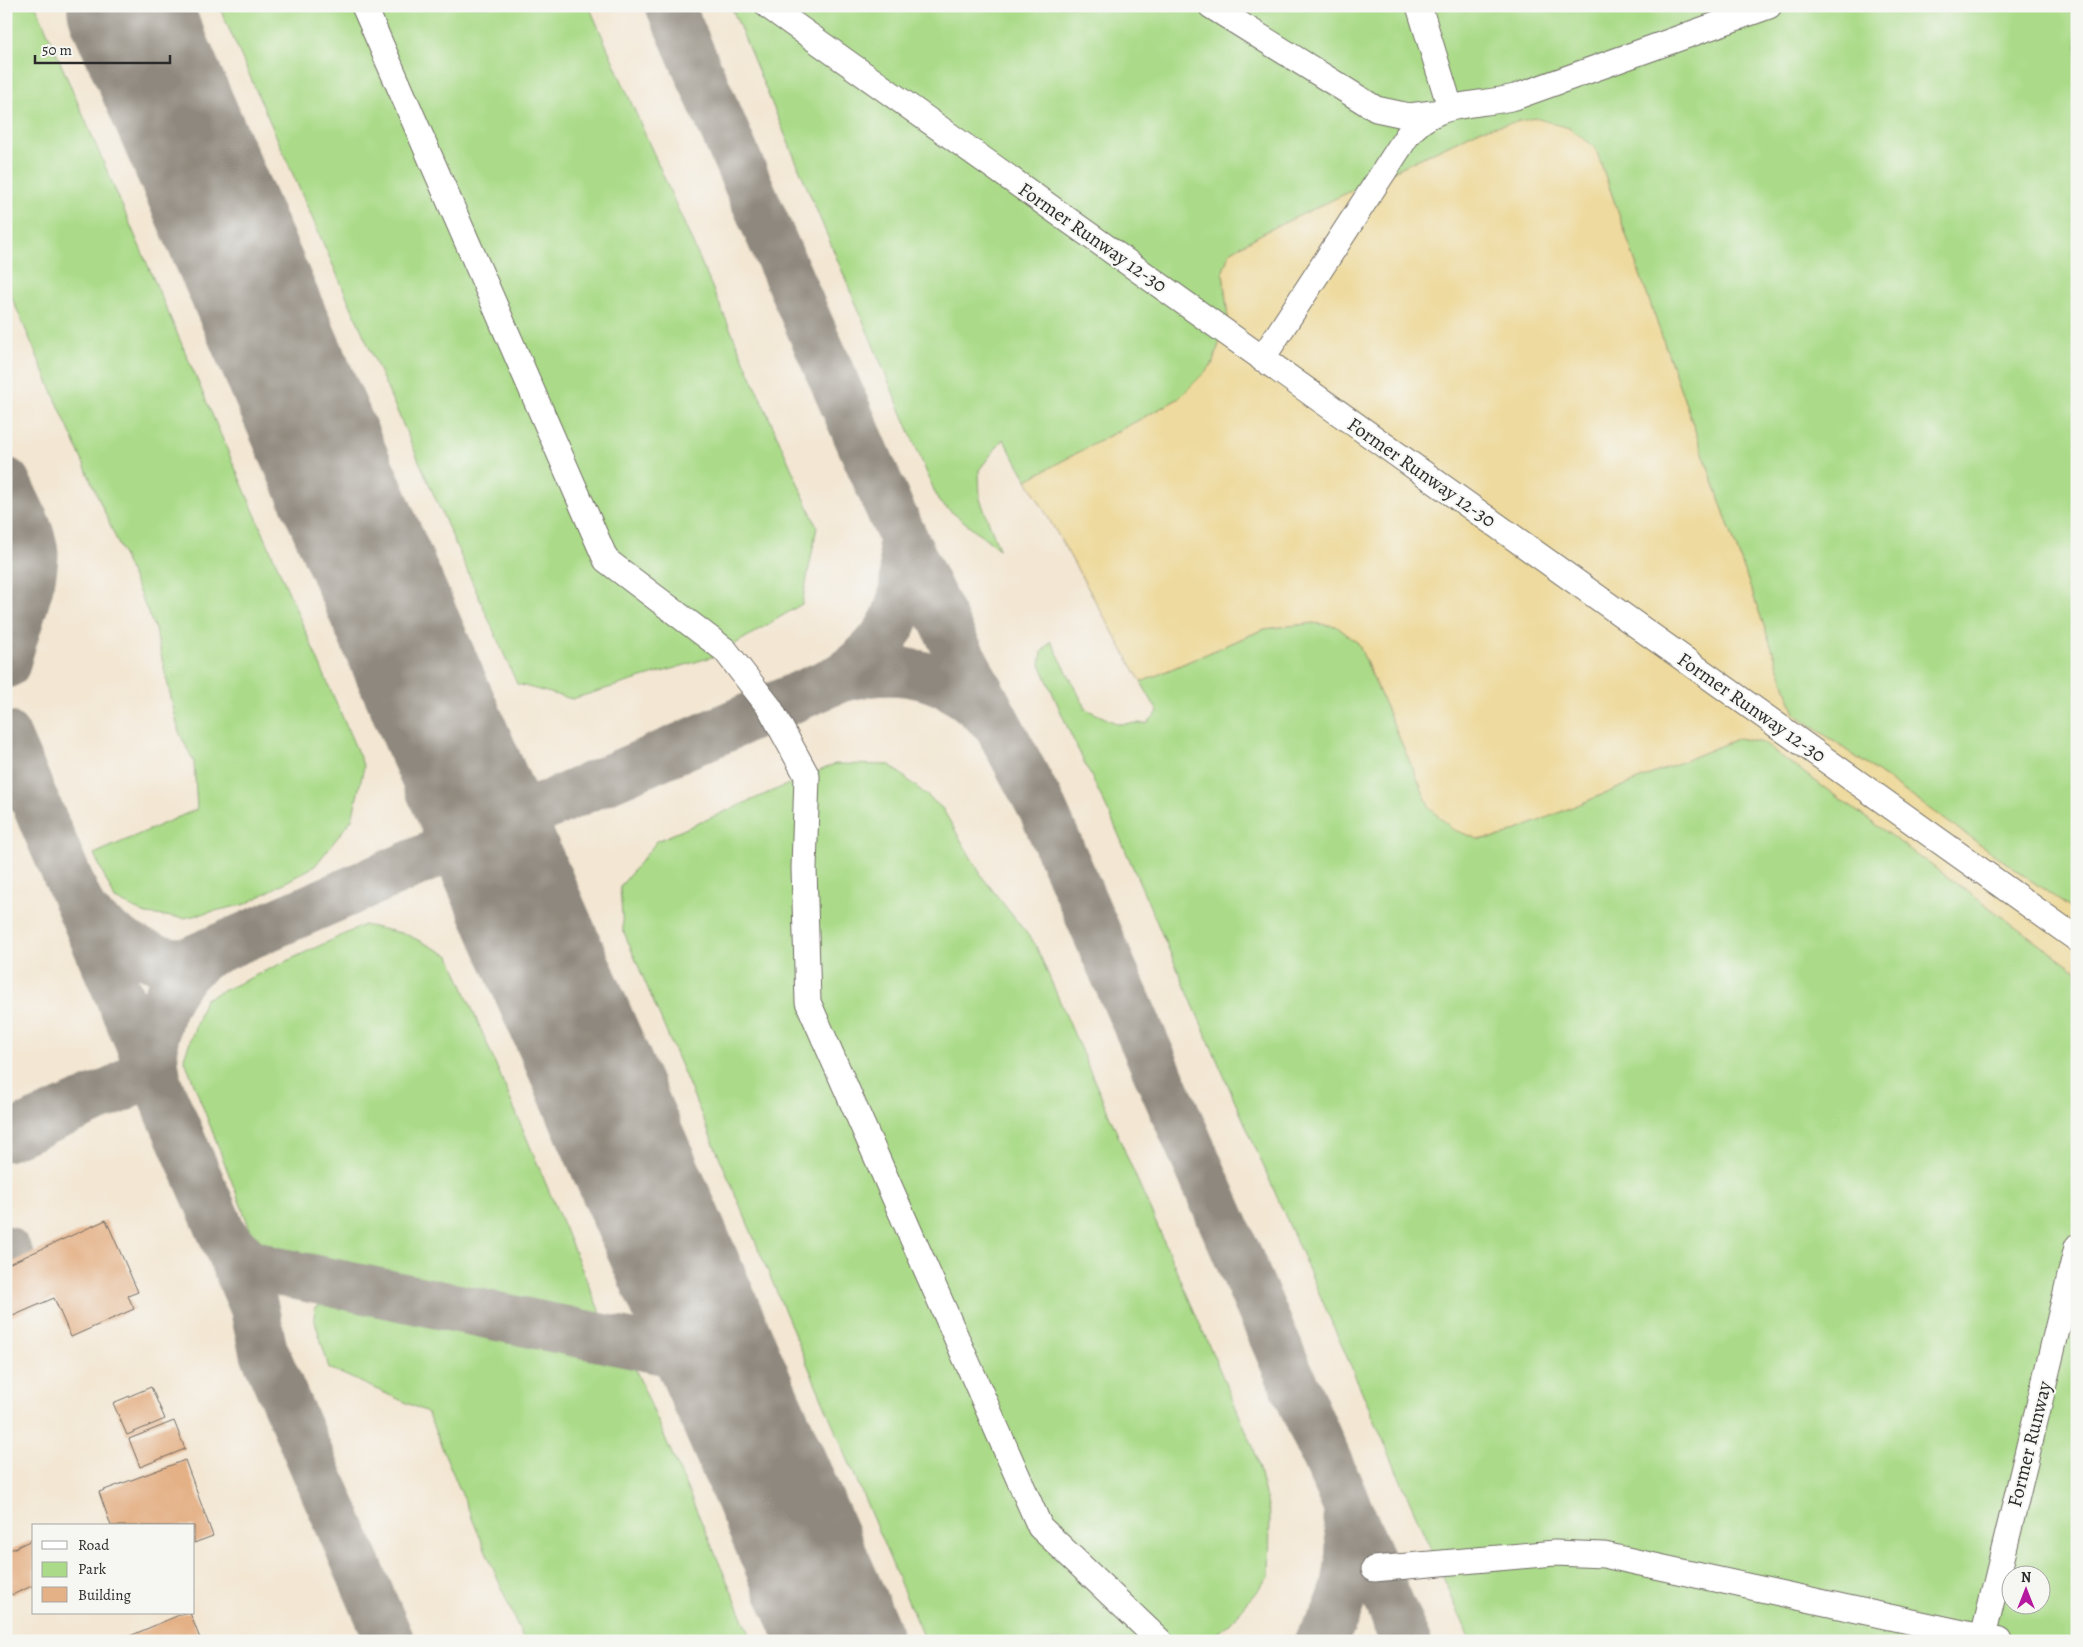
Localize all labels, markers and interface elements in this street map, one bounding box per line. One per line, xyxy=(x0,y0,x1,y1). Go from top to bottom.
scale bar xyxy=(35,32,170,64)
text: 50 m xyxy=(42,40,72,60)
street label: Former Runway 12-30 xyxy=(1013,176,1172,299)
street label: Former Runway 12-30 xyxy=(1342,411,1501,534)
street label: Former Runway 12-30 xyxy=(1672,646,1831,769)
street label: Former Runway xyxy=(2001,1377,2058,1510)
legend xyxy=(32,1524,195,1614)
text: Road xyxy=(78,1535,110,1555)
text: Park xyxy=(78,1559,107,1579)
north arrow xyxy=(2000,1564,2050,1614)
text: N xyxy=(2021,1568,2031,1587)
text: Building xyxy=(78,1585,131,1605)

